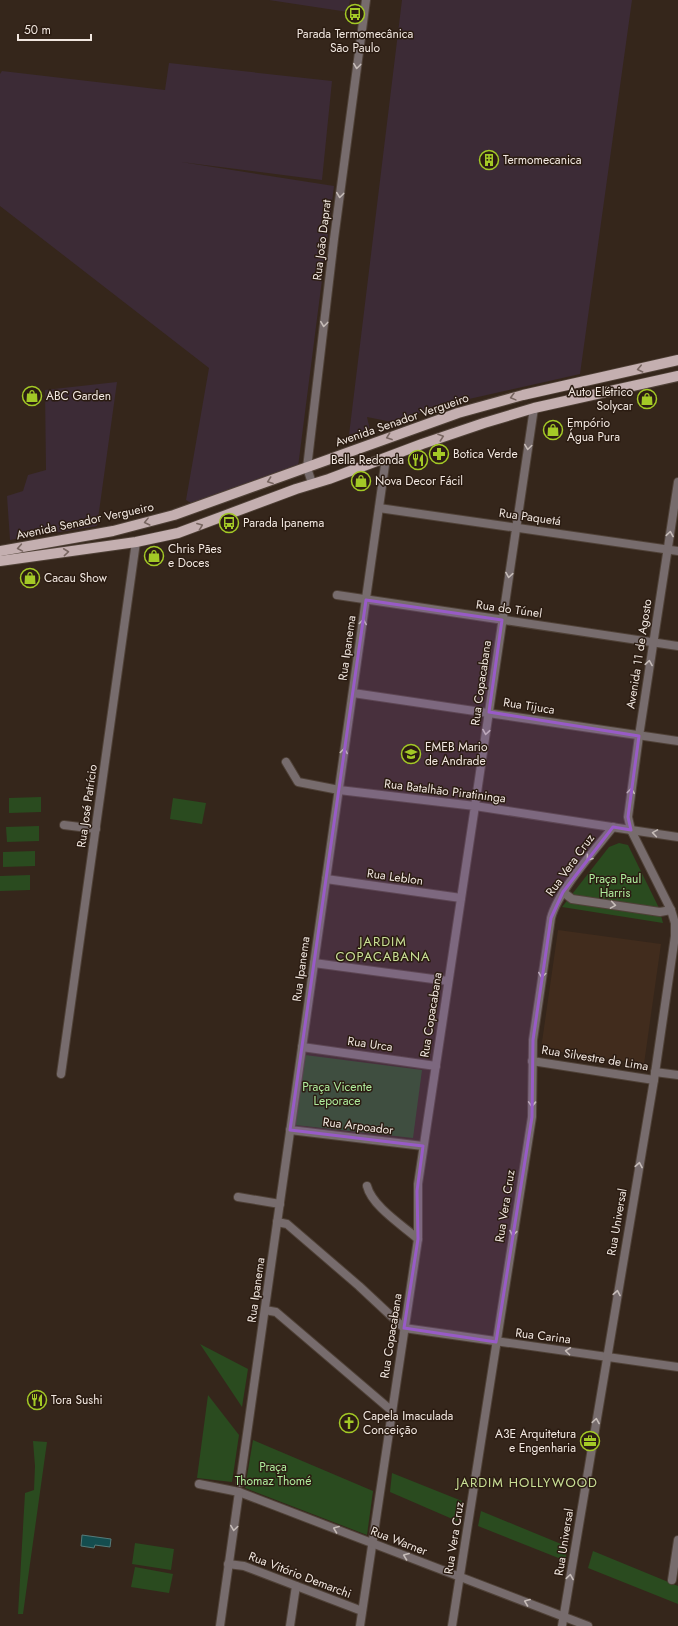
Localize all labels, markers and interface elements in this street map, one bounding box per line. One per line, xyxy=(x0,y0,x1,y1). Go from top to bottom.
bus stop icon: Parada Termomecânica São Paulo xyxy=(344,3,366,25)
scale bar xyxy=(18,16,91,42)
text: 50 m xyxy=(24,21,51,39)
place label: Parada Termomecânica São Paulo xyxy=(297,25,414,57)
one-way arrow xyxy=(353,63,362,69)
building icon: Termomecanica xyxy=(478,149,500,171)
place label: Termomecanica xyxy=(503,151,582,169)
one-way arrow xyxy=(336,192,345,198)
street label: Rua João Daprat xyxy=(308,198,336,281)
one-way arrow xyxy=(320,321,329,327)
one-way arrow xyxy=(637,364,644,373)
place label: Auto Elétrico Solycar xyxy=(568,383,634,415)
shop icon: ABC Garden xyxy=(21,385,43,407)
place label: ABC Garden xyxy=(46,387,111,405)
shop icon: Auto Elétrico Solycar xyxy=(636,388,658,410)
street label: Avenida Senador Vergueiro xyxy=(333,389,472,451)
one-way arrow xyxy=(510,393,516,401)
place label: Empório Água Pura xyxy=(567,414,620,446)
shop icon: Empório Água Pura xyxy=(542,419,564,441)
one-way arrow xyxy=(386,432,393,441)
one-way arrow xyxy=(437,434,444,442)
pharmacy icon: Botica Verde xyxy=(428,443,450,465)
one-way arrow xyxy=(524,444,533,450)
place label: Botica Verde xyxy=(453,445,518,463)
restaurant icon: Bella Redonda xyxy=(407,449,429,471)
place label: Bella Redonda xyxy=(331,451,404,469)
shop icon: Nova Decor Fácil xyxy=(350,470,372,492)
place label: Nova Decor Fácil xyxy=(375,472,463,490)
one-way arrow xyxy=(267,476,274,484)
street label: Avenida Senador Vergueiro xyxy=(15,498,156,544)
street label: Rua Paquetá xyxy=(498,504,562,530)
bus stop icon: Parada Ipanema xyxy=(218,512,240,534)
place label: Parada Ipanema xyxy=(243,514,324,532)
one-way arrow xyxy=(144,517,151,526)
one-way arrow xyxy=(197,523,204,531)
one-way arrow xyxy=(665,531,674,537)
place label: Chris Pães e Doces xyxy=(168,540,222,572)
one-way arrow xyxy=(16,543,23,551)
shop icon: Chris Pães e Doces xyxy=(143,545,165,567)
one-way arrow xyxy=(63,548,69,557)
shop icon: Cacau Show xyxy=(19,567,41,589)
place label: Cacau Show xyxy=(44,569,108,587)
one-way arrow xyxy=(505,572,514,579)
street label: Rua do Túnel xyxy=(475,595,543,623)
street label: Avenida 11 de Agosto xyxy=(621,597,657,710)
street label: Rua Ipanema xyxy=(334,614,361,682)
one-way arrow xyxy=(358,619,367,625)
street label: Rua Copacabana xyxy=(466,639,496,727)
one-way arrow xyxy=(644,660,653,666)
street label: Rua Tijuca xyxy=(502,693,556,719)
one-way arrow xyxy=(482,729,491,735)
place label: EMEB Mario de Andrade xyxy=(425,738,488,770)
school or university icon: EMEB Mario de Andrade xyxy=(400,743,422,765)
one-way arrow xyxy=(339,748,348,754)
street label: Rua José Patrício xyxy=(72,763,102,849)
street label: Rua Batalhão Piratininga xyxy=(383,775,507,807)
one-way arrow xyxy=(626,788,635,794)
one-way arrow xyxy=(652,829,658,838)
street label: Rua Vera Cruz xyxy=(541,830,599,900)
one-way arrow xyxy=(587,853,594,860)
street label: Rua Leblon xyxy=(366,864,424,890)
park label: Praça Paul Harris xyxy=(589,870,641,902)
one-way arrow xyxy=(610,900,616,909)
district label: JARDIM COPACABANA xyxy=(335,932,431,966)
street label: Rua Ipanema xyxy=(288,935,315,1003)
street label: Rua Copacabana xyxy=(415,971,447,1059)
one-way arrow xyxy=(538,972,547,978)
street label: Rua Urca xyxy=(346,1032,394,1056)
street label: Rua Silvestre de Lima xyxy=(540,1041,650,1075)
park label: Praça Vicente Leporace xyxy=(302,1078,372,1110)
one-way arrow xyxy=(528,1101,537,1108)
street label: Rua Arpoador xyxy=(322,1113,395,1139)
one-way arrow xyxy=(635,1162,643,1168)
street label: Rua Vera Cruz xyxy=(490,1168,520,1244)
street label: Rua Universal xyxy=(602,1187,632,1257)
one-way arrow xyxy=(509,1230,518,1236)
street label: Rua Ipanema xyxy=(243,1256,270,1324)
one-way arrow xyxy=(612,1290,621,1296)
street label: Rua Copacabana xyxy=(375,1292,407,1380)
street label: Rua Carina xyxy=(514,1324,572,1348)
one-way arrow xyxy=(565,1347,571,1356)
restaurant icon: Tora Sushi xyxy=(26,1389,48,1411)
place label: Tora Sushi xyxy=(51,1391,103,1409)
place label: Capela Imaculada Conceição xyxy=(363,1407,454,1439)
church icon: Capela Imaculada Conceição xyxy=(338,1412,360,1434)
one-way arrow xyxy=(591,1418,600,1424)
place label: A3E Arquitetura e Engenharia xyxy=(495,1425,576,1457)
office icon: A3E Arquitetura e Engenharia xyxy=(579,1430,601,1452)
park label: Praça Thomaz Thomé xyxy=(235,1458,311,1490)
district label: JARDIM HOLLYWOOD xyxy=(454,1473,598,1492)
street label: Rua Vera Cruz xyxy=(439,1500,469,1576)
street label: Rua Universal xyxy=(550,1507,578,1577)
street label: Rua Warner xyxy=(368,1522,431,1560)
one-way arrow xyxy=(230,1525,239,1531)
one-way arrow xyxy=(332,1526,339,1534)
street label: Rua Vitório Demarchi xyxy=(246,1547,354,1603)
one-way arrow xyxy=(402,1552,409,1561)
one-way arrow xyxy=(565,1574,574,1580)
one-way arrow xyxy=(524,1598,531,1606)

